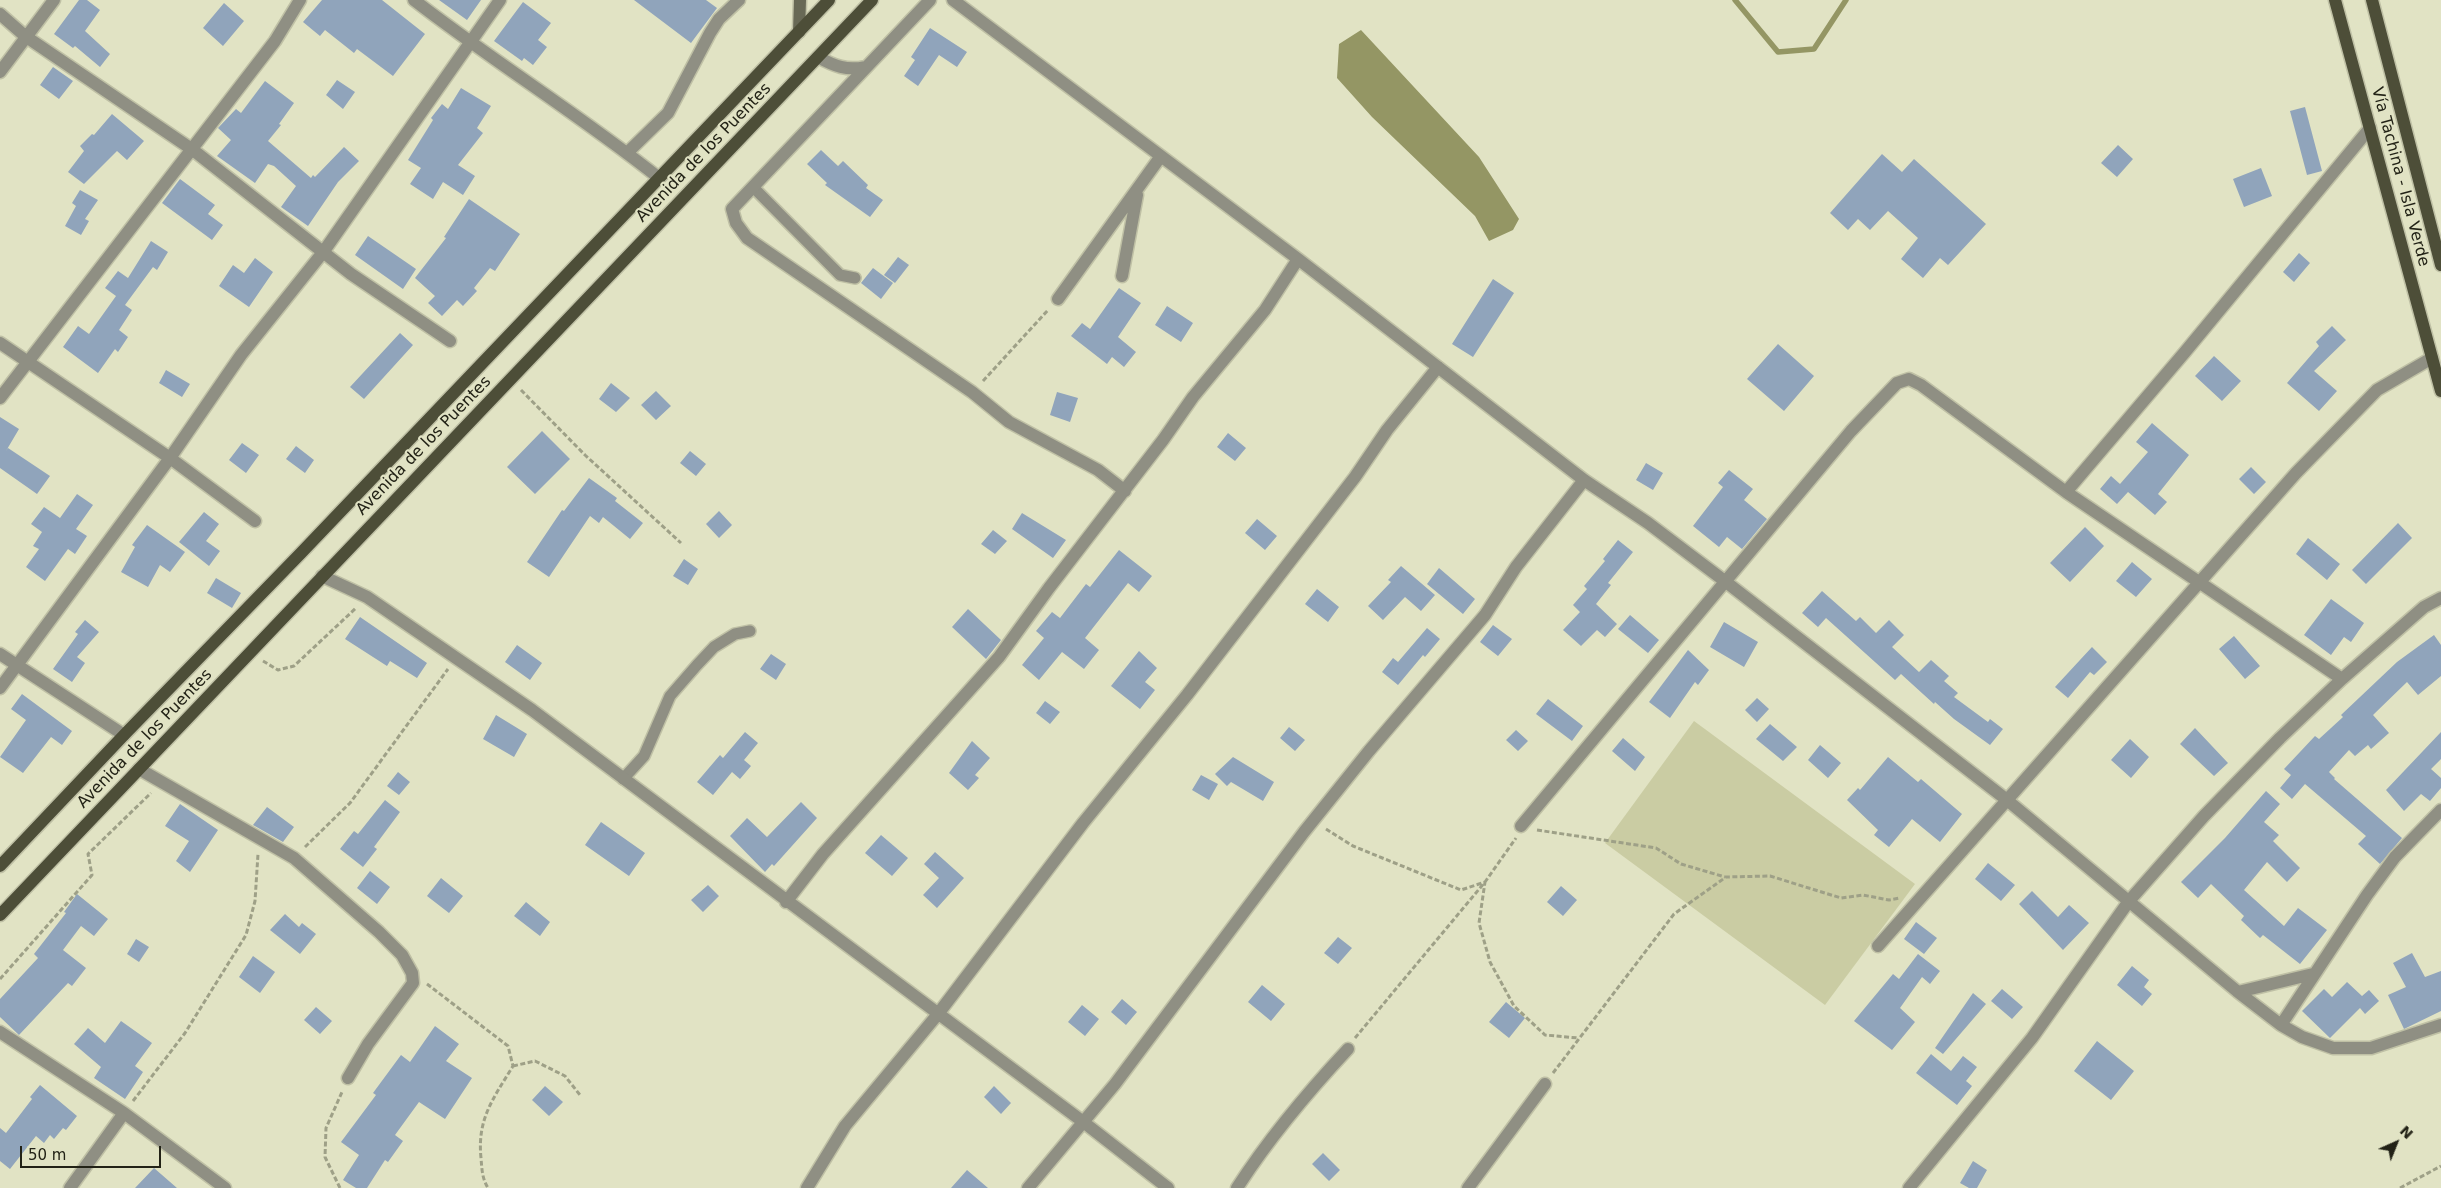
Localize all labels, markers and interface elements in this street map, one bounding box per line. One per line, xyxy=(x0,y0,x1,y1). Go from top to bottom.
street label: Avenida de los Puentes xyxy=(633,80,775,226)
street label: Vía Tachina - Isla Verde xyxy=(2367,85,2433,269)
street label: Avenida de los Puentes xyxy=(353,373,495,519)
street label: Avenida de los Puentes xyxy=(74,666,216,812)
north arrow xyxy=(2371,1118,2421,1168)
text: N xyxy=(2397,1122,2416,1142)
scale bar xyxy=(22,1136,164,1168)
text: 50 m xyxy=(28,1146,66,1164)

